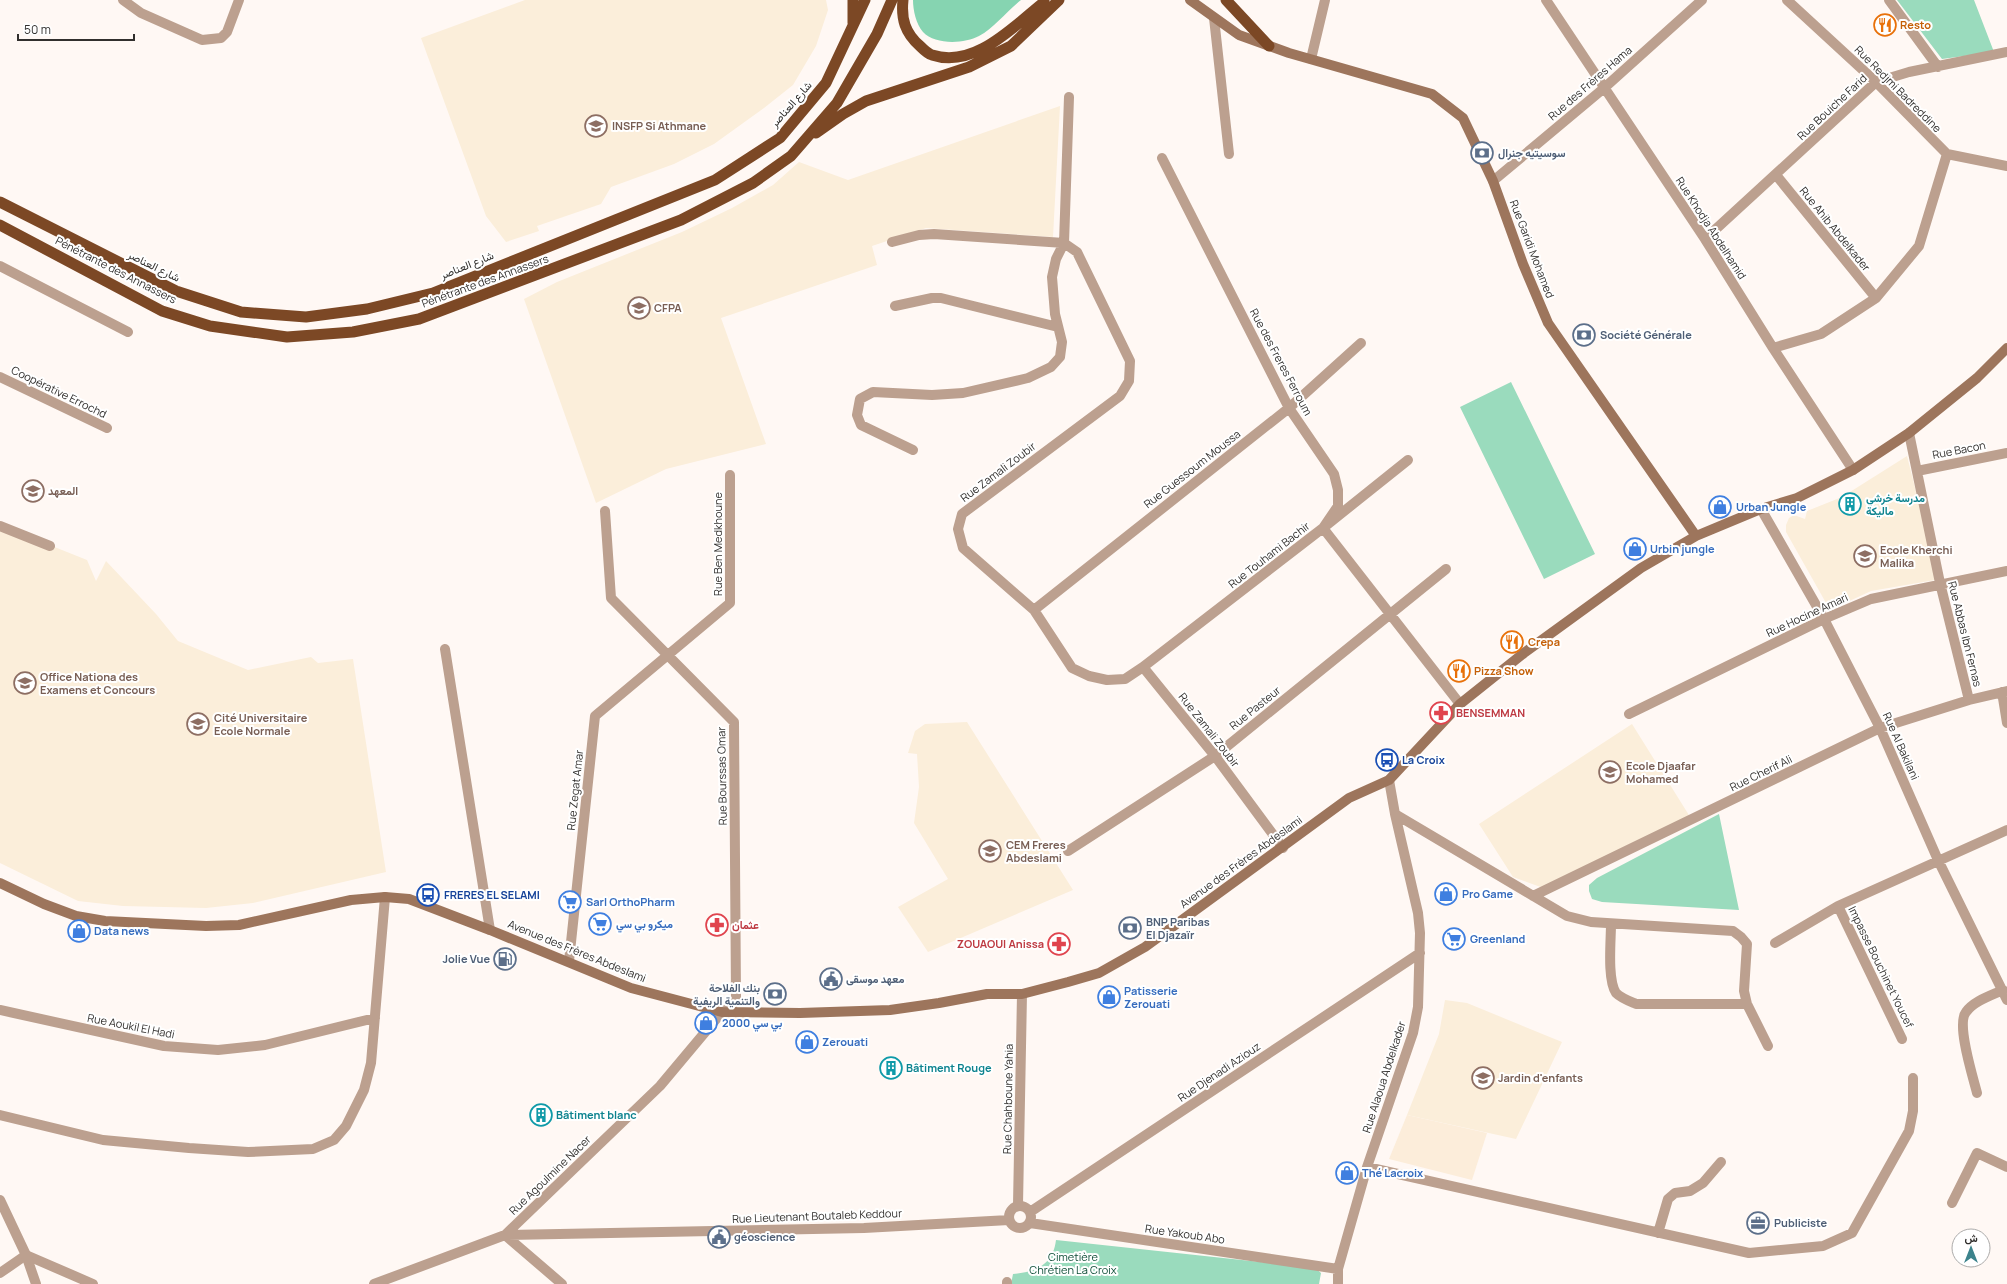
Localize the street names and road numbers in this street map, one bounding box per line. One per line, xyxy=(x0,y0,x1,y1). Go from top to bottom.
street label: Rue des Frères Hama xyxy=(1545,42,1635,123)
street label: Rue Redjmi Badreddine xyxy=(1852,42,1945,136)
street label: Rue Bouiche Farid xyxy=(1794,70,1870,143)
street label: شارع العناصر xyxy=(766,77,816,131)
street label: Rue Khodja Abdelhamid xyxy=(1673,174,1750,282)
street label: Rue Ahib Abdelkader xyxy=(1797,183,1874,274)
street label: Rue Garidi Mohamed xyxy=(1507,197,1558,300)
street label: Pénétrante des Annassers xyxy=(53,232,180,307)
street label: شارع العناصر xyxy=(124,246,183,286)
street label: شارع العناصر xyxy=(437,247,496,283)
street label: Pénétrante des Annassers xyxy=(419,250,551,311)
street label: Rue des Freres Ferroum xyxy=(1247,306,1316,418)
street label: Coopérative Errochd xyxy=(9,362,109,421)
street label: Rue Guessoum Moussa xyxy=(1140,426,1243,511)
street label: Rue Bacon xyxy=(1931,437,1987,462)
street label: Rue Zamali Zoubir xyxy=(957,438,1038,505)
street label: Rue Ben Medkhoune xyxy=(710,491,725,596)
street label: Rue Touhami Bachir xyxy=(1225,518,1313,591)
street label: Rue Abbas Ibn Fernas xyxy=(1945,580,1986,688)
street label: Rue Hocine Amari xyxy=(1763,589,1850,640)
street label: Rue Pasteur xyxy=(1226,682,1283,733)
street label: Rue Zamali Zoubir xyxy=(1176,689,1243,770)
street label: Rue Al Bakilani xyxy=(1880,710,1923,782)
street label: Rue Bourssas Omar xyxy=(713,727,730,825)
street label: Rue Zegat Amar xyxy=(563,749,586,831)
street label: Rue Cherif Ali xyxy=(1727,751,1794,794)
street label: Avenue des Frères Abdeslami xyxy=(1177,812,1305,911)
street label: Impasse Bouchinet Youcef xyxy=(1845,903,1918,1030)
street label: Avenue des Frères Abdeslami xyxy=(506,916,648,985)
street label: Rue Aoukil El Hadi xyxy=(86,1010,176,1041)
street label: Rue Alaoua Abdelkader xyxy=(1358,1019,1409,1135)
street label: Rue Djenadi Aziouz xyxy=(1174,1038,1263,1105)
street label: Rue Chahboune Yahia xyxy=(999,1044,1016,1154)
street label: Rue Agoulmine Nacer xyxy=(506,1132,594,1218)
street label: Rue Lieutenant Boutaleb Keddour xyxy=(732,1205,902,1226)
street label: Rue Yakoub Abo xyxy=(1144,1220,1226,1247)

